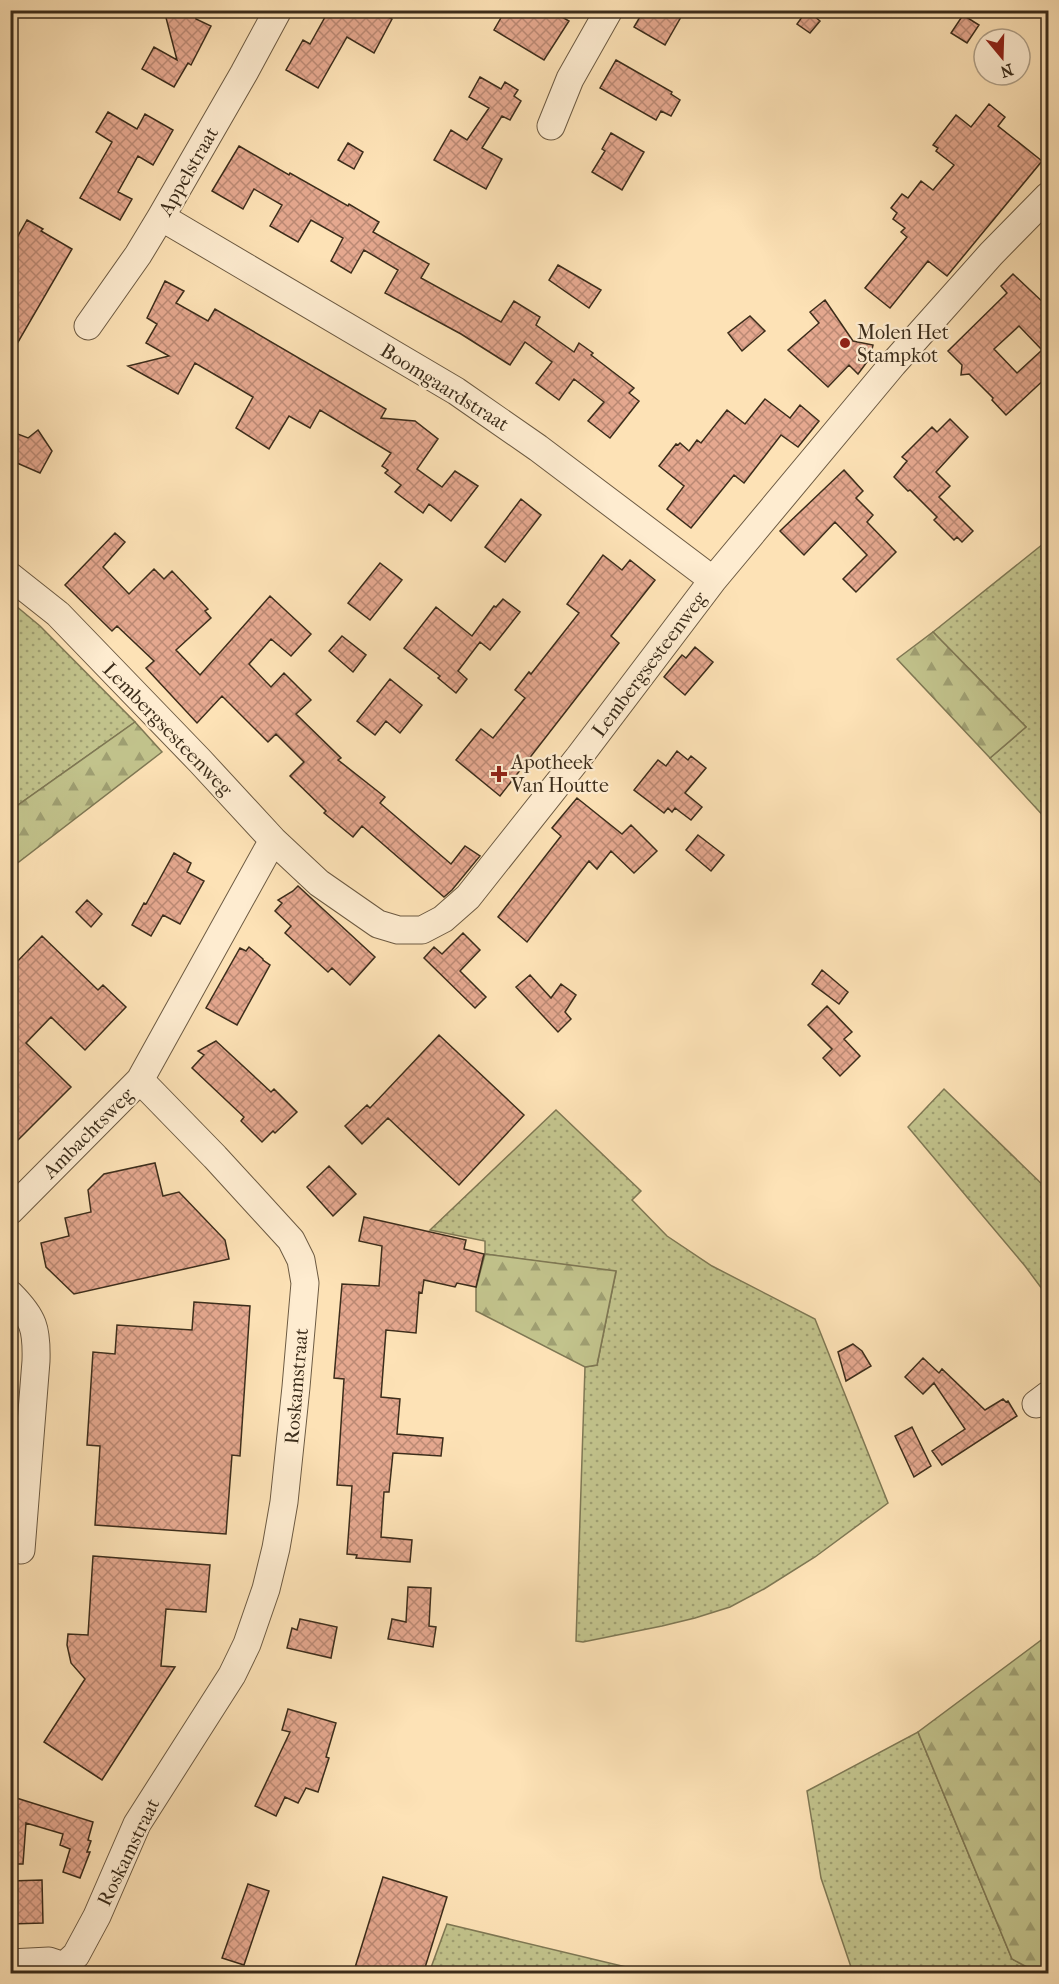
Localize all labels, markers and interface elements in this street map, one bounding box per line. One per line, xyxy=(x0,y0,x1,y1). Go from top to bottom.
north arrow xyxy=(972,27,1032,87)
text: N xyxy=(997,60,1016,82)
street label: Appelstraat xyxy=(153,123,223,221)
place label: Molen Het Stampkot xyxy=(857,321,949,367)
marker: Molen Het Stampkot xyxy=(838,336,852,350)
street label: Boomgaardstraat xyxy=(376,339,513,436)
street label: Lembergsesteenweg xyxy=(587,587,712,741)
street label: Lembergsesteenweg xyxy=(98,658,237,801)
place label: Apotheek Van Houtte xyxy=(510,751,609,797)
marker: Apotheek Van Houtte xyxy=(492,767,506,781)
street label: Ambachtsweg xyxy=(38,1083,139,1184)
street label: Roskamstraat xyxy=(280,1327,313,1445)
street label: Roskamstraat xyxy=(93,1795,164,1910)

